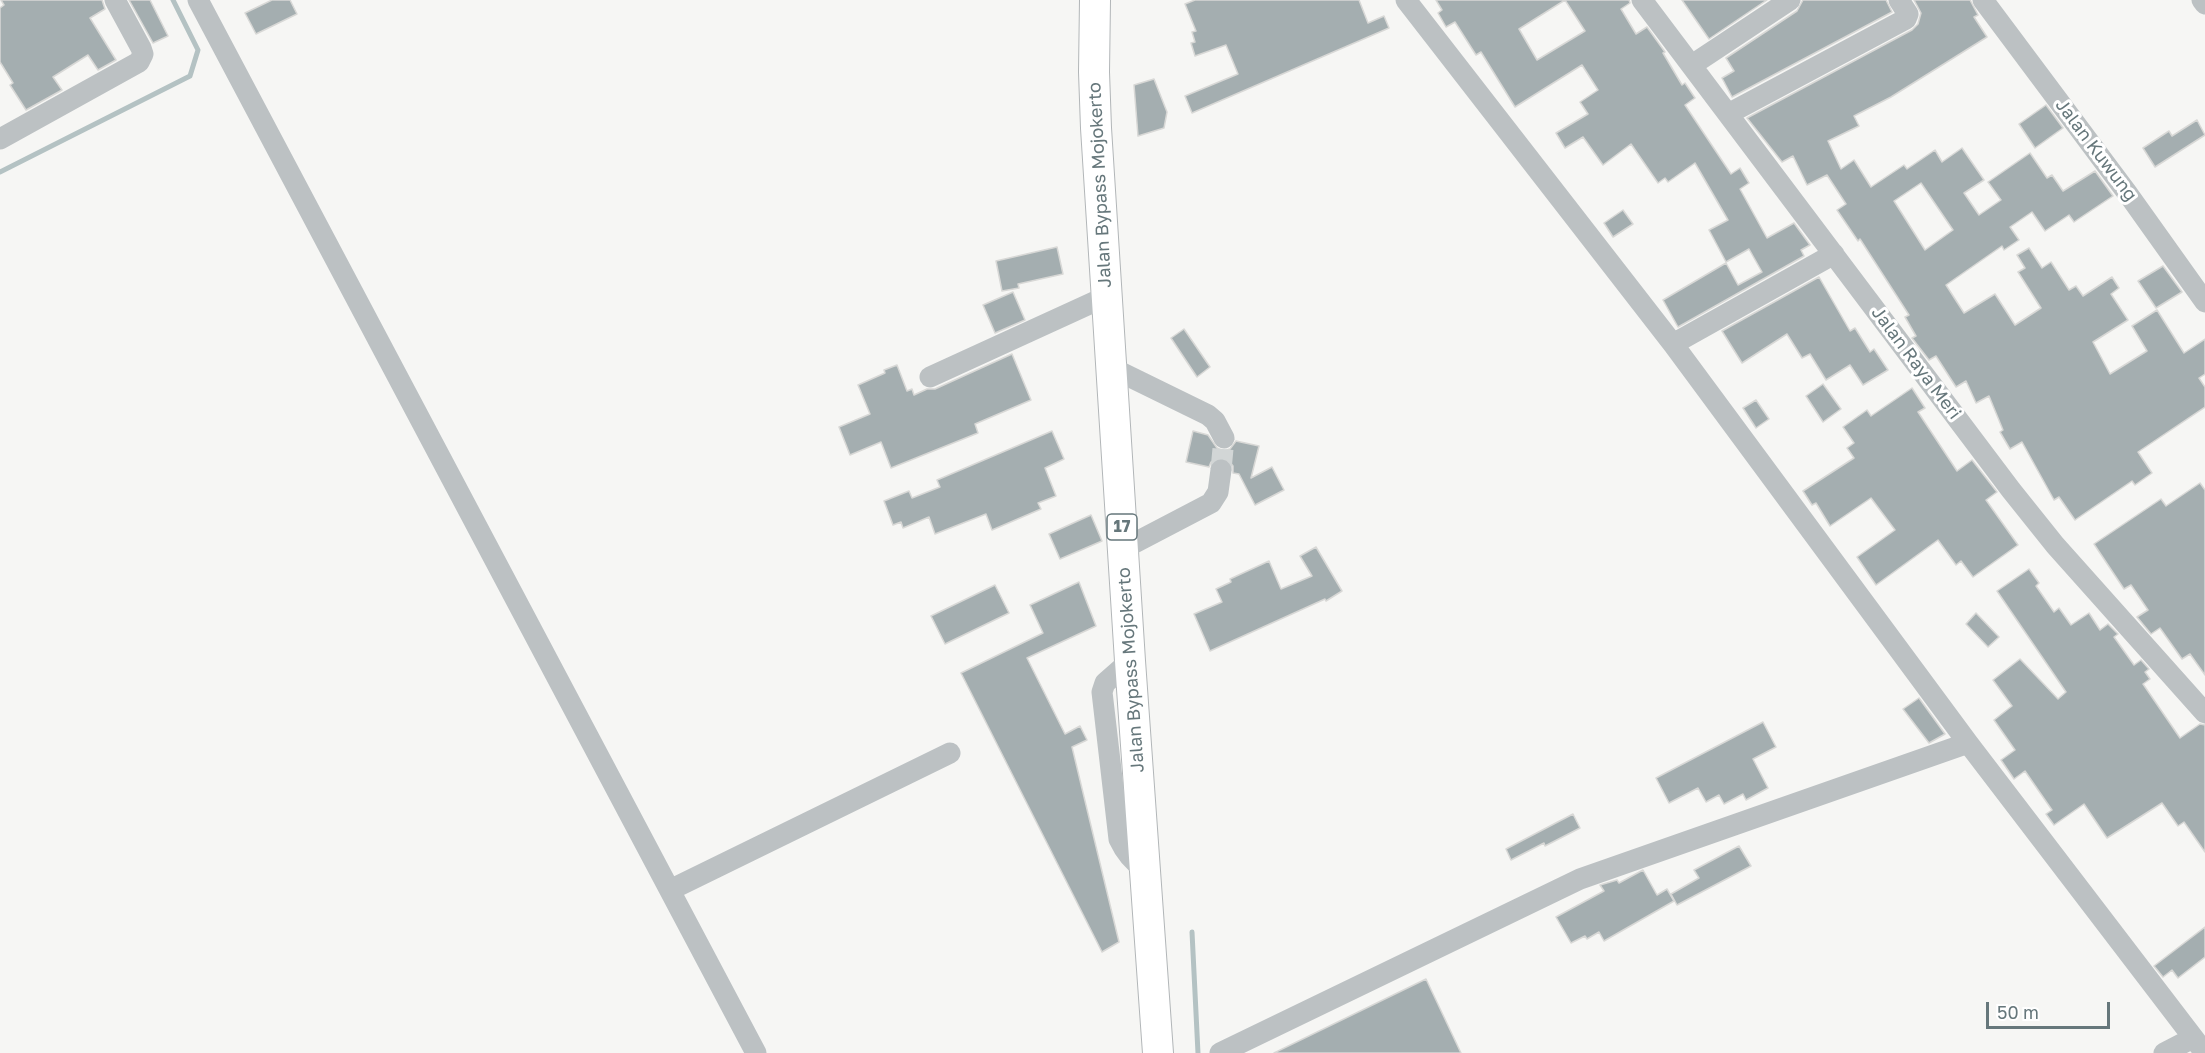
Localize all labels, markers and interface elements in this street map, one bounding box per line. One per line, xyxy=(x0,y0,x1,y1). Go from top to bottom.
street label: Jalan Bypass Mojokerto xyxy=(1084,82,1116,288)
street label: Jalan Kuwung xyxy=(2051,95,2141,205)
street label: Jalan Raya Meri xyxy=(1867,302,1965,424)
road number: 17 xyxy=(1107,514,1137,540)
street label: Jalan Bypass Mojokerto xyxy=(1113,567,1149,773)
scale bar xyxy=(1989,990,2114,1028)
text: 50 m xyxy=(1997,1001,2039,1023)

